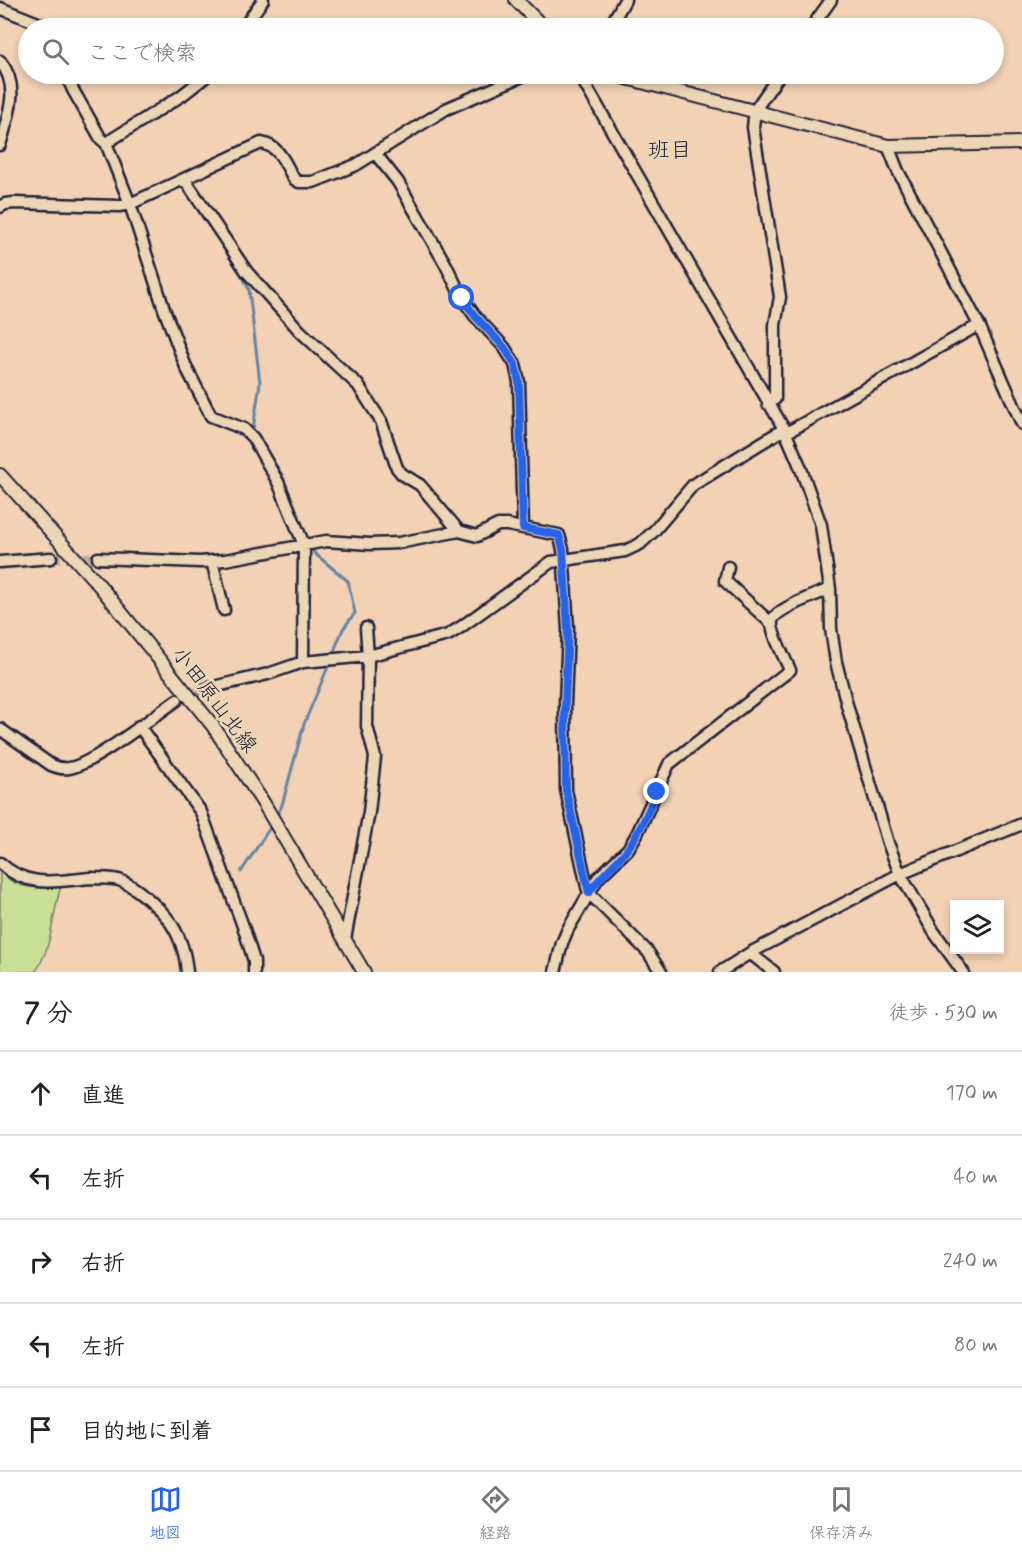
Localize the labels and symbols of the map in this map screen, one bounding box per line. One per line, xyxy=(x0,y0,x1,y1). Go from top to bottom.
district label: 班目 xyxy=(648,137,692,165)
route start xyxy=(448,284,474,310)
street label: 小田原山北線 xyxy=(165,641,263,759)
route end xyxy=(643,778,669,804)

